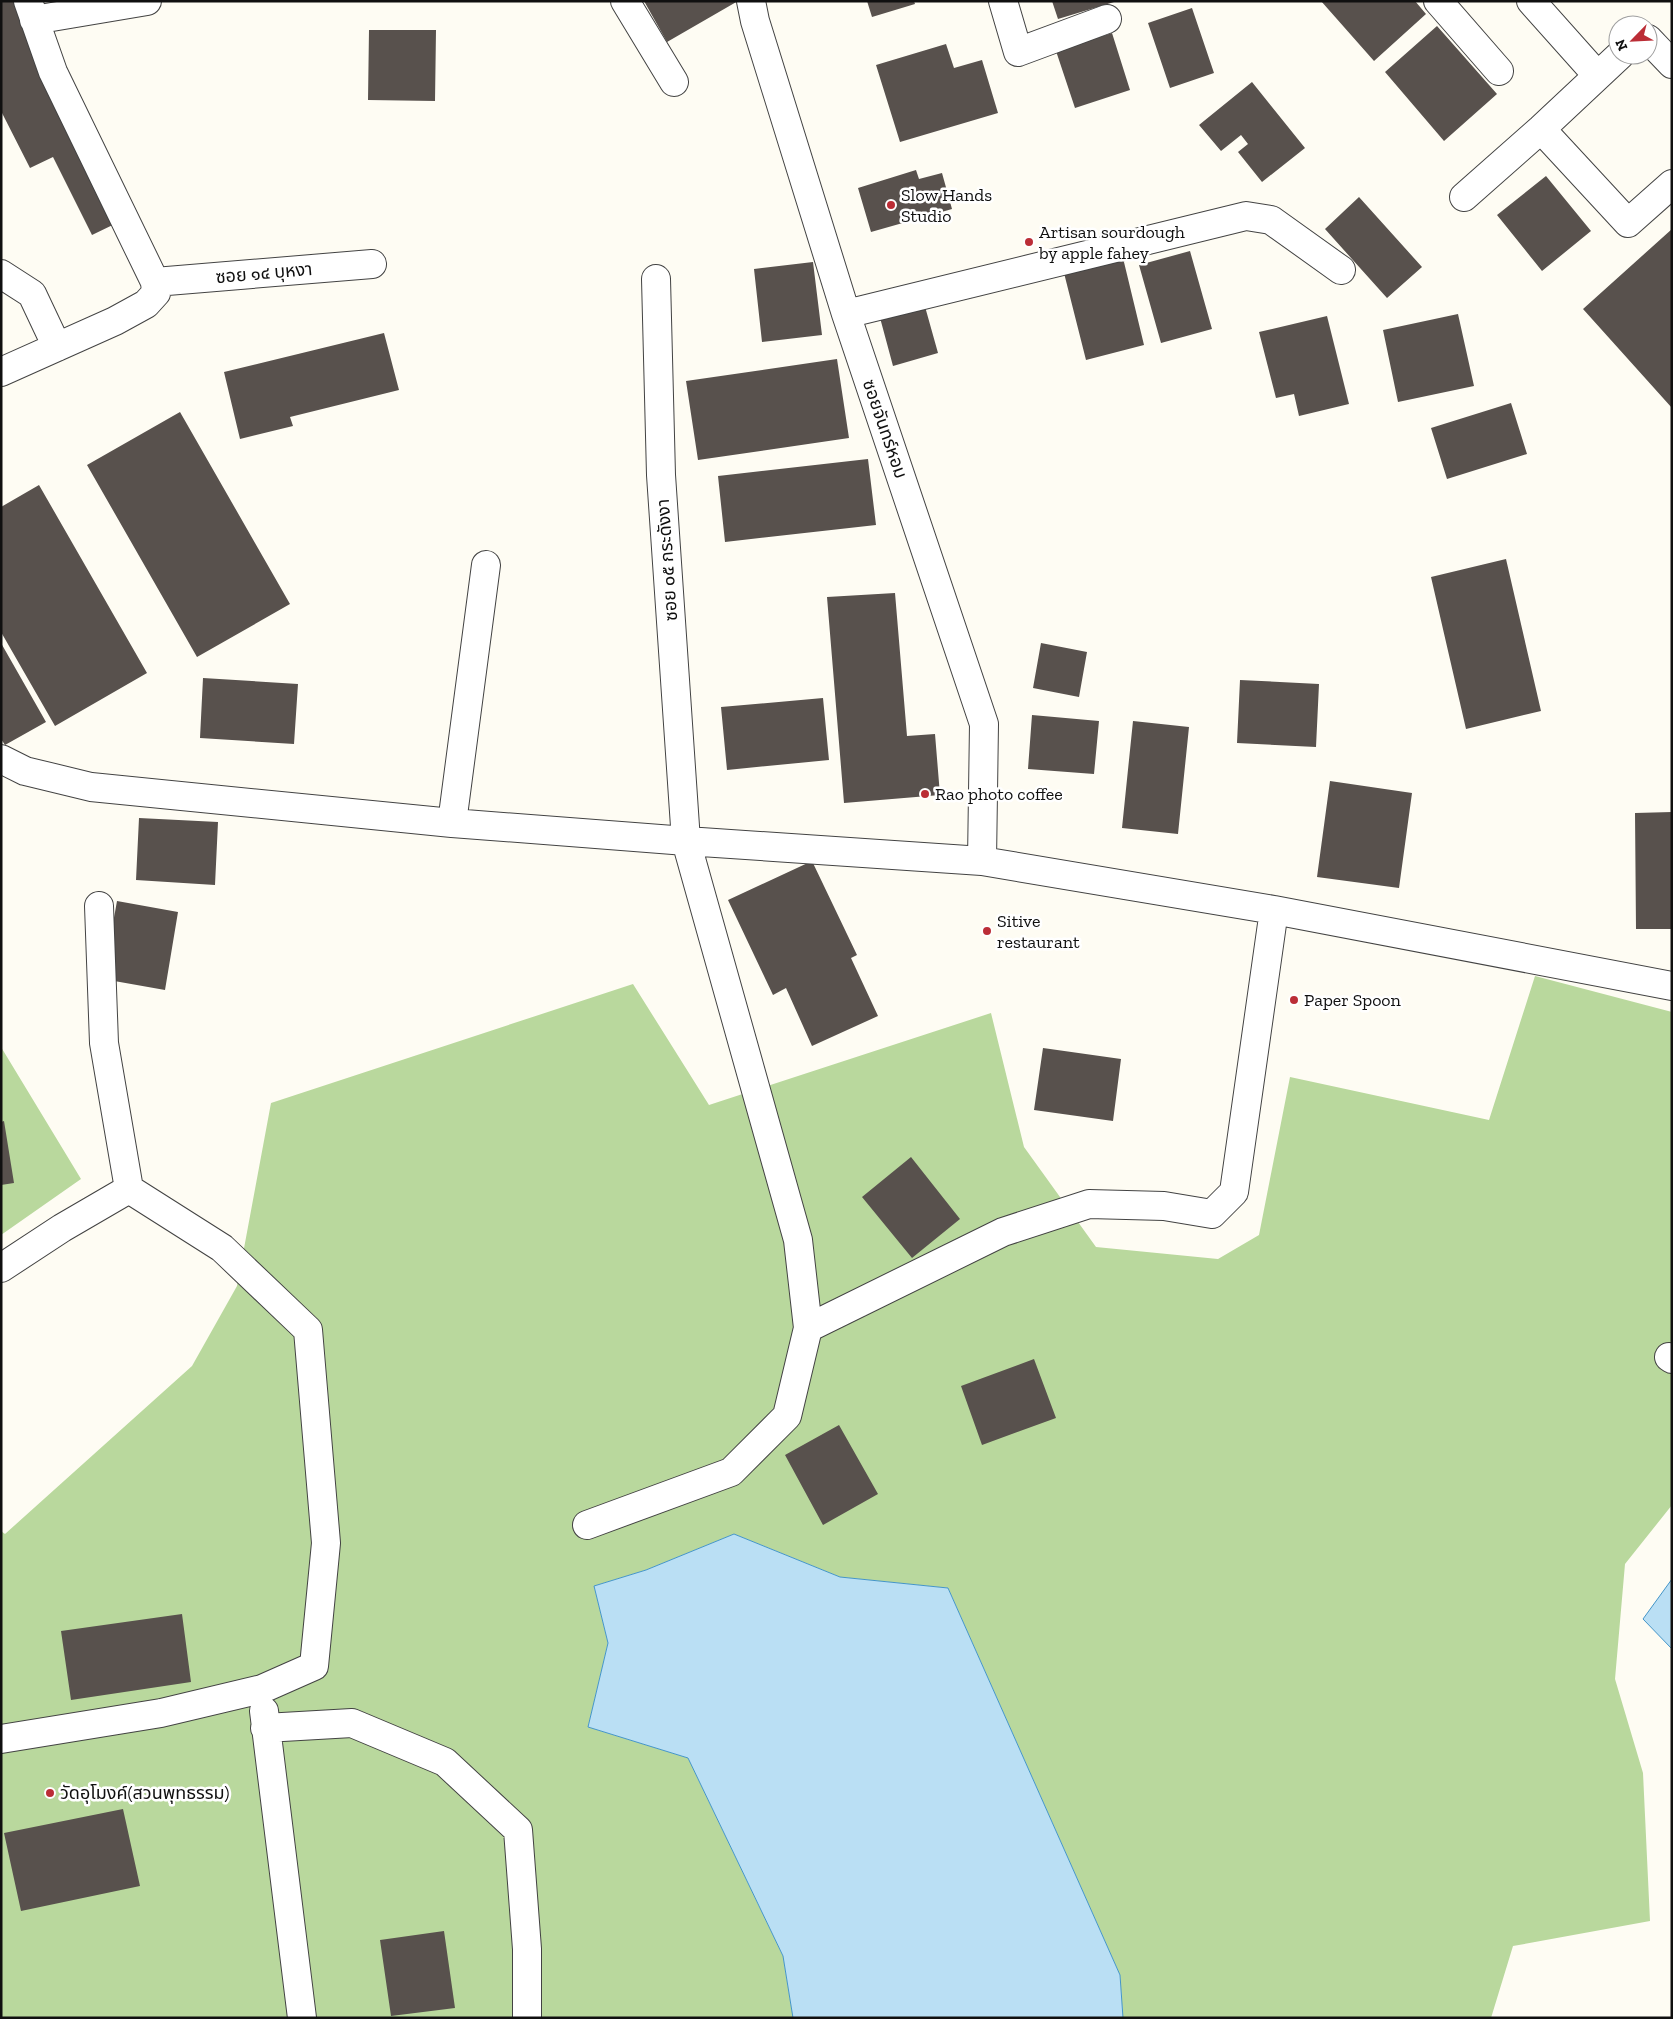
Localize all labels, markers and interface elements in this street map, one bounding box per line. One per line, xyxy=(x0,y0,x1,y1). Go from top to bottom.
north arrow xyxy=(1608,15,1658,65)
text: N xyxy=(1612,36,1632,53)
place label: Slow Hands Studio xyxy=(901,184,992,227)
marker: Slow Hands Studio xyxy=(885,199,897,211)
place label: Artisan sourdough by apple fahey xyxy=(1038,221,1185,264)
marker: Artisan sourdough by apple fahey xyxy=(1023,236,1035,248)
street label: ซอย ๑๔ บุหงา xyxy=(215,258,313,288)
street label: ซอยจันทร์หอม xyxy=(858,377,912,481)
street label: ซอย ๐๕ กระดังงา xyxy=(652,498,682,622)
place label: Rao photo coffee xyxy=(935,783,1063,805)
marker: Rao photo coffee xyxy=(919,788,931,800)
place label: Sitive restaurant xyxy=(997,910,1080,953)
marker: Sitive restaurant xyxy=(981,925,993,937)
place label: Paper Spoon xyxy=(1304,989,1402,1011)
marker: Paper Spoon xyxy=(1288,994,1300,1006)
place label: วัดอุโมงค์(สวนพุทธรรม) xyxy=(60,1782,230,1804)
marker: วัดอุโมงค์(สวนพุทธรรม) xyxy=(44,1787,56,1799)

